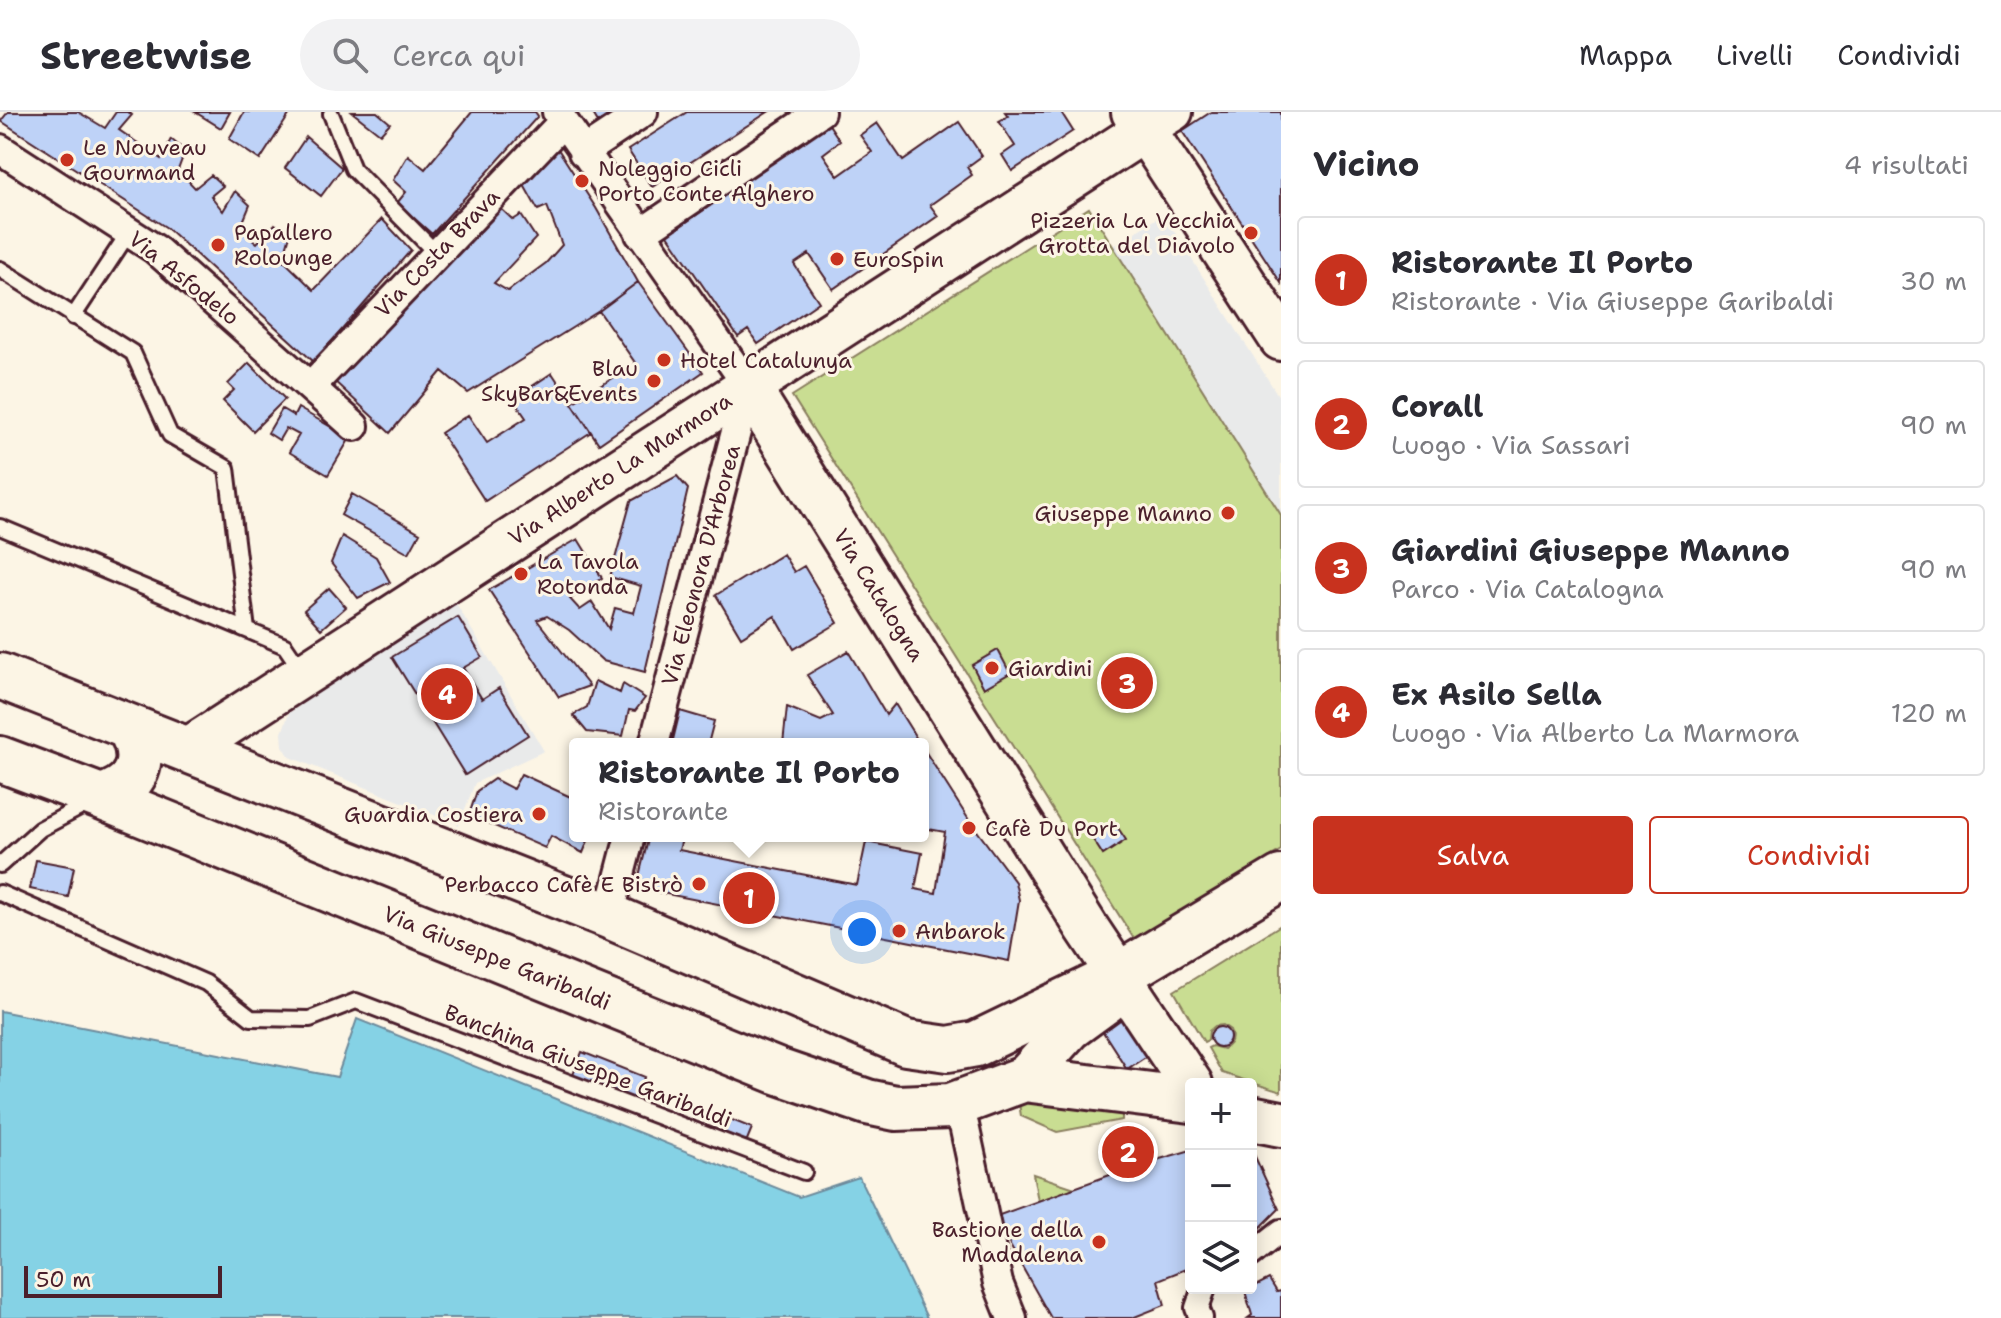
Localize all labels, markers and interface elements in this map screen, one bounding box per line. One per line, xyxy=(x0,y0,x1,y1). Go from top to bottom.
search box xyxy=(300,19,860,91)
text: Streetwise xyxy=(40,30,252,81)
icon: search xyxy=(328,33,372,77)
text: Cerca qui xyxy=(392,35,525,76)
text: Mappa xyxy=(1579,36,1672,74)
text: Livelli xyxy=(1716,36,1793,74)
text: Condividi xyxy=(1837,36,1961,74)
place label: Le Nouveau Gourmand xyxy=(83,133,207,187)
text: Vicino xyxy=(1313,141,1420,187)
text: 4 risultati xyxy=(1844,147,1969,182)
marker: Le Nouveau Gourmand xyxy=(58,151,76,169)
place label: Noleggio Cicli Porto Conte Alghero xyxy=(598,154,815,208)
marker: Noleggio Cicli Porto Conte Alghero xyxy=(573,172,591,190)
street label: Via Costa Brava xyxy=(368,182,506,324)
place label: Pizzeria La Vecchia Grotta del Diavolo xyxy=(1030,206,1235,260)
place label: Papallero Rolounge xyxy=(234,218,333,272)
street label: Via Asfodelo xyxy=(123,224,245,332)
marker: Pizzeria La Vecchia Grotta del Diavolo xyxy=(1242,224,1260,242)
marker: Papallero Rolounge xyxy=(209,236,227,254)
text: Ristorante Il Porto xyxy=(1391,242,1693,283)
place label: EuroSpin xyxy=(853,245,944,274)
marker: EuroSpin xyxy=(828,250,846,268)
text: 1 xyxy=(1335,263,1347,298)
text: 30 m xyxy=(1900,263,1967,298)
text: Ristorante · Via Giuseppe Garibaldi xyxy=(1391,283,1834,318)
place label: Hotel Catalunya xyxy=(680,346,852,375)
marker: Hotel Catalunya xyxy=(655,351,673,369)
place label: Blau SkyBar&Events xyxy=(481,354,638,408)
marker: Blau SkyBar&Events xyxy=(645,372,663,390)
street label: Via Alberto La Marmora xyxy=(503,386,737,552)
text: Corall xyxy=(1391,386,1483,427)
text: 2 xyxy=(1332,407,1350,442)
text: 90 m xyxy=(1900,407,1967,442)
text: Luogo · Via Sassari xyxy=(1391,427,1631,462)
street label: Via Eleonora D'Arborea xyxy=(655,441,747,689)
place label: Giuseppe Manno xyxy=(1034,499,1212,528)
marker: Giuseppe Manno xyxy=(1219,504,1237,522)
street label: Via Catalogna xyxy=(827,523,932,667)
text: Giardini Giuseppe Manno xyxy=(1391,530,1790,571)
place label: La Tavola Rotonda xyxy=(537,547,639,601)
text: 3 xyxy=(1332,551,1350,586)
text: 90 m xyxy=(1900,551,1967,586)
marker: La Tavola Rotonda xyxy=(512,565,530,583)
text: Parco · Via Catalogna xyxy=(1391,571,1664,606)
pin: 3 xyxy=(1101,653,1153,713)
place label: Giardini xyxy=(1008,654,1093,683)
marker: Giardini xyxy=(983,659,1001,677)
pin: 4 xyxy=(421,664,473,724)
text: Ex Asilo Sella xyxy=(1391,674,1602,715)
text: 4 xyxy=(1332,695,1350,730)
text: 120 m xyxy=(1891,695,1967,730)
text: Luogo · Via Alberto La Marmora xyxy=(1391,715,1799,750)
popup xyxy=(569,738,929,842)
text: Ristorante Il Porto xyxy=(598,752,900,793)
text: Ristorante xyxy=(598,793,729,828)
place label: Guardia Costiera xyxy=(344,800,523,829)
marker: Guardia Costiera xyxy=(530,805,548,823)
place label: Cafè Du Port xyxy=(985,814,1118,843)
button: Salva xyxy=(1313,816,1633,894)
button: Condividi xyxy=(1649,816,1969,894)
marker: Cafè Du Port xyxy=(960,819,978,837)
pin: 1 xyxy=(723,868,775,928)
place label: Perbacco Cafè E Bistrò xyxy=(444,870,683,899)
marker: Perbacco Cafè E Bistrò xyxy=(690,875,708,893)
street label: Via Giuseppe Garibaldi xyxy=(379,899,615,1017)
your location xyxy=(842,912,882,952)
place label: Anbarok xyxy=(915,917,1006,946)
marker: Anbarok xyxy=(890,922,908,940)
street label: Banchina Giuseppe Garibaldi xyxy=(440,998,736,1134)
map controls xyxy=(1185,1078,1257,1294)
button: + xyxy=(1185,1078,1257,1150)
pin: 2 xyxy=(1102,1122,1154,1182)
button: − xyxy=(1185,1150,1257,1222)
place label: Bastione della Maddalena xyxy=(932,1215,1083,1269)
button: layers xyxy=(1185,1222,1257,1294)
marker: Bastione della Maddalena xyxy=(1090,1233,1108,1251)
scale bar xyxy=(24,1262,222,1298)
text: 50 m xyxy=(36,1265,91,1294)

